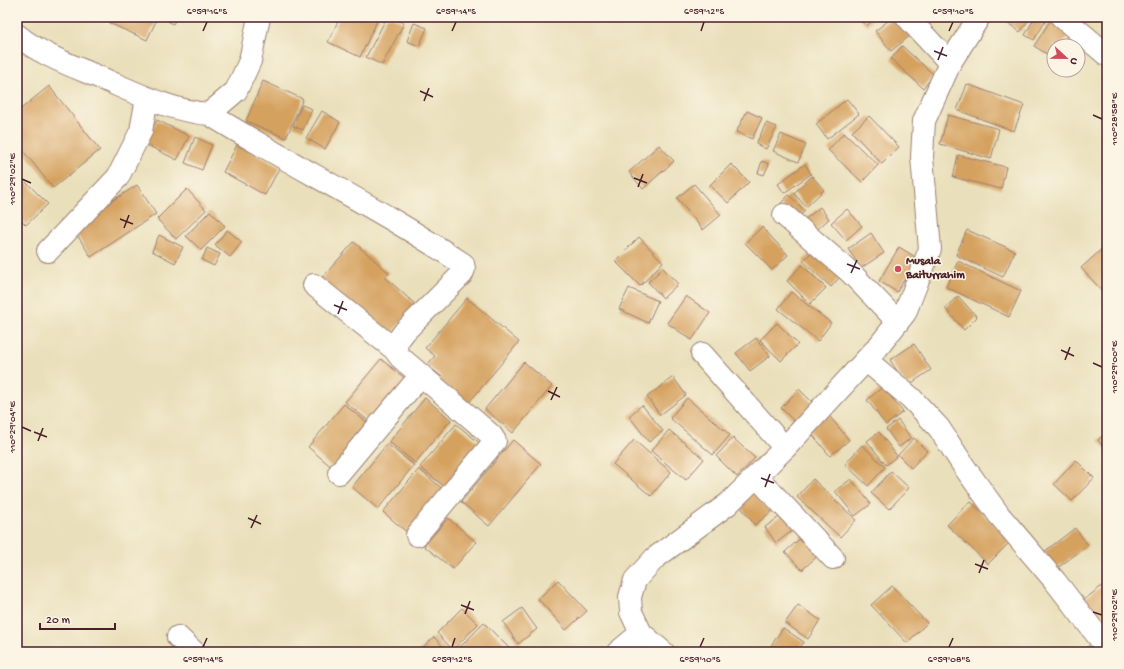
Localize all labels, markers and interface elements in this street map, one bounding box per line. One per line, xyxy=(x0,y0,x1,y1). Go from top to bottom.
text: 6°59'16"S xyxy=(187,6,227,18)
text: 6°59'14"S xyxy=(436,6,476,18)
text: 6°59'12"S xyxy=(684,6,724,18)
text: 6°59'10"S xyxy=(933,6,974,18)
north arrow xyxy=(1046,38,1086,78)
text: U xyxy=(1066,56,1080,67)
text: 110°28'58"E xyxy=(1109,92,1121,146)
text: 110°29'02"E xyxy=(7,152,19,206)
place label: Musala Baiturrahim xyxy=(905,255,965,283)
marker: Musala Baiturrahim xyxy=(893,264,903,274)
text: 110°29'00"E xyxy=(1109,340,1121,394)
text: 110°29'04"E xyxy=(7,400,19,454)
text: 110°29'02"E xyxy=(1109,588,1121,642)
scale bar xyxy=(40,605,115,631)
text: 20 m xyxy=(46,614,71,628)
text: 6°59'14"S xyxy=(183,654,223,666)
text: 6°59'12"S xyxy=(432,654,472,666)
text: 6°59'10"S xyxy=(680,654,721,666)
text: 6°59'08"S xyxy=(928,654,971,666)

